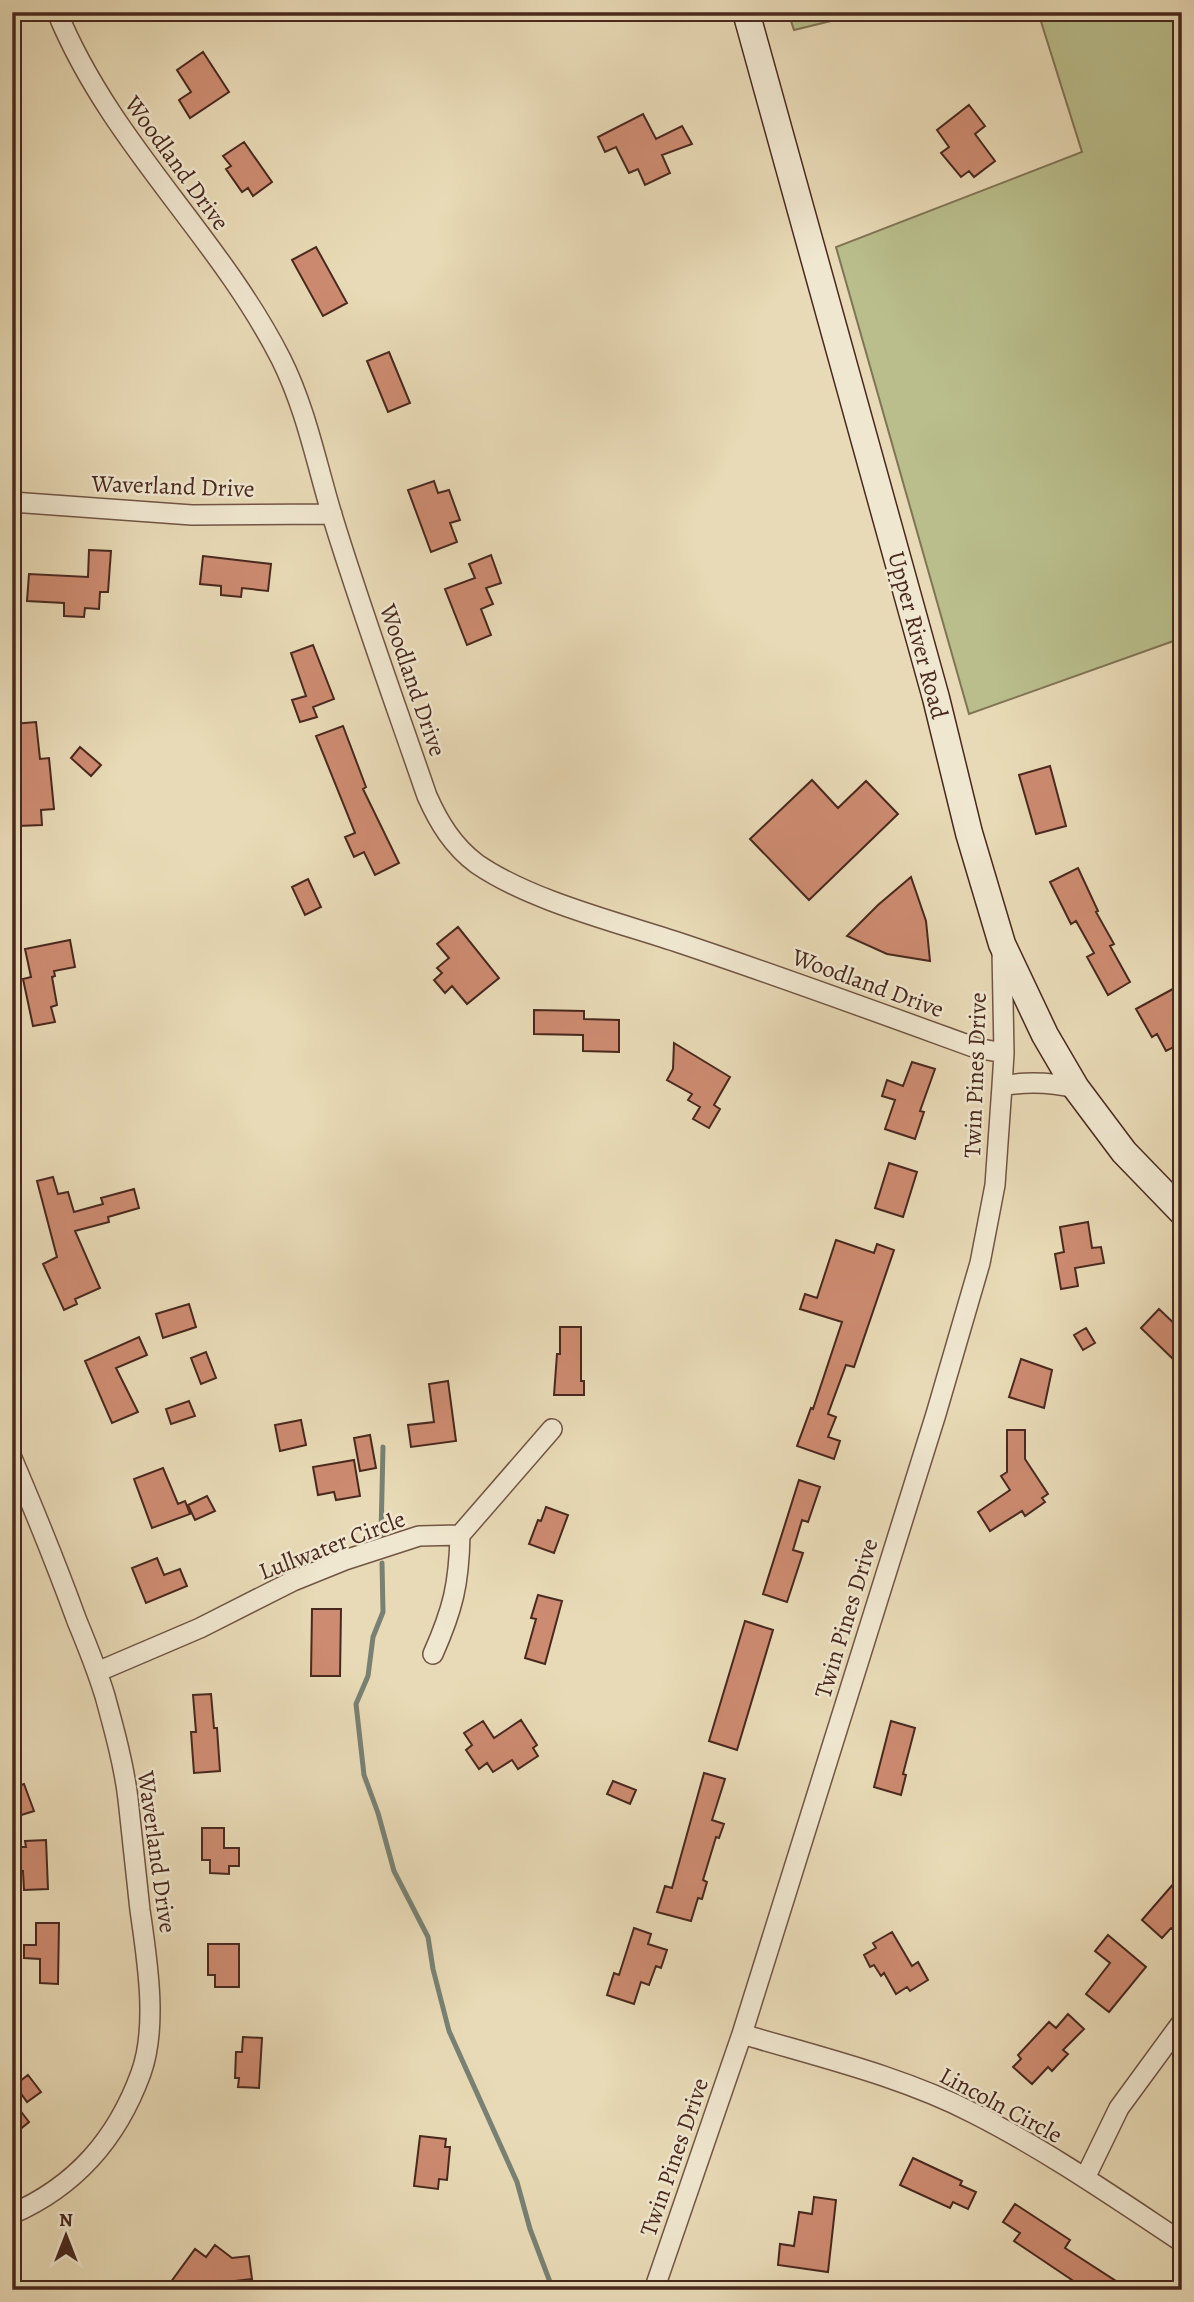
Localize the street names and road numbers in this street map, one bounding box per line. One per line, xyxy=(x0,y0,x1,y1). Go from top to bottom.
street label: Woodland Drive xyxy=(117,88,237,237)
street label: Waverland Drive xyxy=(90,467,255,505)
street label: Upper River Road xyxy=(880,548,956,722)
street label: Woodland Drive xyxy=(372,599,454,760)
street label: Woodland Drive xyxy=(787,940,948,1025)
street label: Twin Pines Drive xyxy=(956,992,994,1158)
street label: Lullwater Circle xyxy=(254,1502,410,1588)
street label: Twin Pines Drive xyxy=(807,1534,885,1702)
street label: Waverland Drive xyxy=(130,1768,184,1935)
street label: Lincoln Circle xyxy=(934,2059,1068,2151)
street label: Twin Pines Drive xyxy=(632,2074,716,2240)

